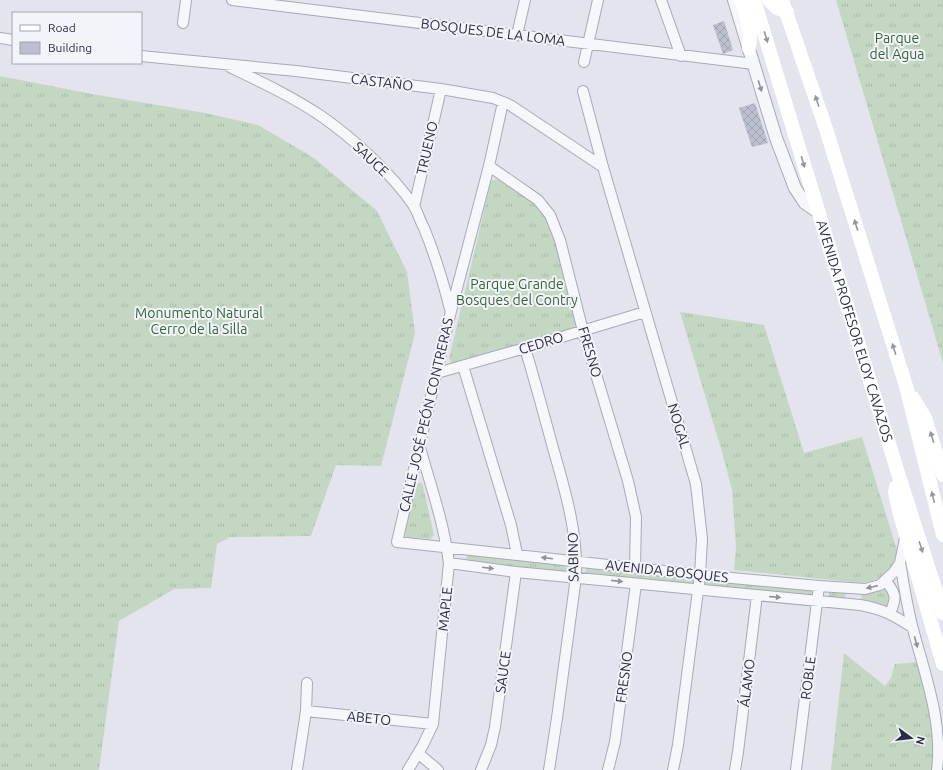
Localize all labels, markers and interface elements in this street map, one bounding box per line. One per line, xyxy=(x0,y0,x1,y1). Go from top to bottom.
legend xyxy=(12,12,142,64)
street label: BOSQUES DE LA LOMA xyxy=(420,15,566,49)
text: Road xyxy=(48,21,76,34)
park label: Parque del Agua xyxy=(869,30,925,62)
one-way arrow xyxy=(763,31,769,43)
text: Building xyxy=(48,41,92,54)
street label: CASTAÑO xyxy=(350,69,414,94)
one-way arrow xyxy=(757,80,763,92)
one-way arrow xyxy=(814,95,820,107)
street label: TRUENO xyxy=(413,119,441,176)
street label: SAUCE xyxy=(350,139,392,180)
one-way arrow xyxy=(800,156,806,168)
street label: AVENIDA PROFESOR ELOY CAVAZOS xyxy=(813,218,896,444)
one-way arrow xyxy=(853,219,859,231)
park label: Parque Grande Bosques del Contry xyxy=(456,276,578,308)
park label: Monumento Natural Cerro de la Silla xyxy=(135,305,263,337)
street label: CALLE JOSÉ PEÓN CONTRERAS xyxy=(395,316,456,514)
street label: FRESNO xyxy=(575,325,605,379)
street label: CEDRO xyxy=(517,329,565,357)
one-way arrow xyxy=(891,343,897,355)
street label: NOGAL xyxy=(665,401,693,451)
one-way arrow xyxy=(929,431,935,443)
one-way arrow xyxy=(930,491,936,503)
street label: SABINO xyxy=(565,532,581,582)
one-way arrow xyxy=(919,542,925,554)
one-way arrow xyxy=(541,555,553,561)
street label: AVENIDA BOSQUES xyxy=(605,557,729,585)
one-way arrow xyxy=(482,565,494,571)
one-way arrow xyxy=(611,578,623,585)
one-way arrow xyxy=(865,585,878,591)
street label: MAPLE xyxy=(435,586,455,632)
one-way arrow xyxy=(769,593,781,600)
one-way arrow xyxy=(914,636,920,648)
street label: SAUCE xyxy=(492,650,514,694)
street label: FRESNO xyxy=(612,650,636,704)
street label: ROBLE xyxy=(797,655,819,701)
street label: ÁLAMO xyxy=(735,658,758,708)
street label: ABETO xyxy=(346,708,392,728)
north arrow xyxy=(891,718,931,758)
text: N xyxy=(914,735,928,746)

